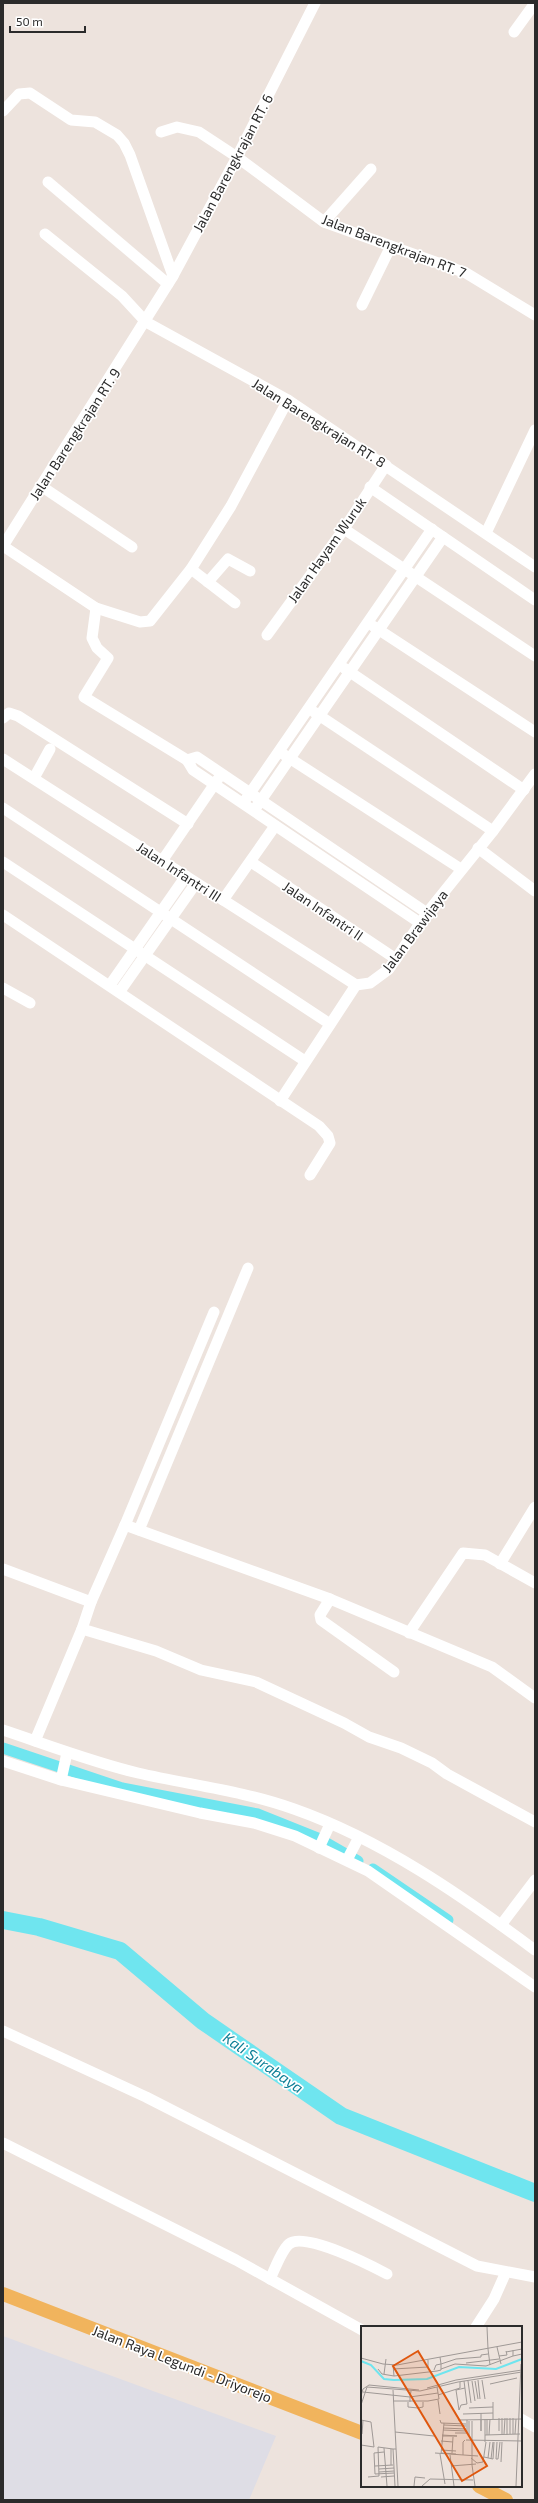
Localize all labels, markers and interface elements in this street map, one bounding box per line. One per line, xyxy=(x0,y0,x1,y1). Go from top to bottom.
scale bar xyxy=(10,8,85,34)
text: 50 m xyxy=(16,14,43,28)
street label: Jalan Barengkrajan RT. 6 xyxy=(189,91,276,235)
street label: Jalan Barengkrajan RT. 7 xyxy=(320,210,469,281)
street label: Jalan Barengkrajan RT. 9 xyxy=(26,365,124,503)
street label: Jalan Barengkrajan RT. 8 xyxy=(249,374,389,471)
street label: Jalan Hayam Wuruk xyxy=(284,494,369,606)
street label: Jalan Infantri III xyxy=(134,838,225,905)
street label: Jalan Infantri II xyxy=(280,877,367,944)
street label: Jalan Brawijaya xyxy=(378,886,451,975)
water label: Kali Surabaya xyxy=(219,2028,307,2097)
street label: Jalan Raya Legundi - Driyorejo xyxy=(90,2321,274,2406)
inset map xyxy=(361,2326,522,2487)

